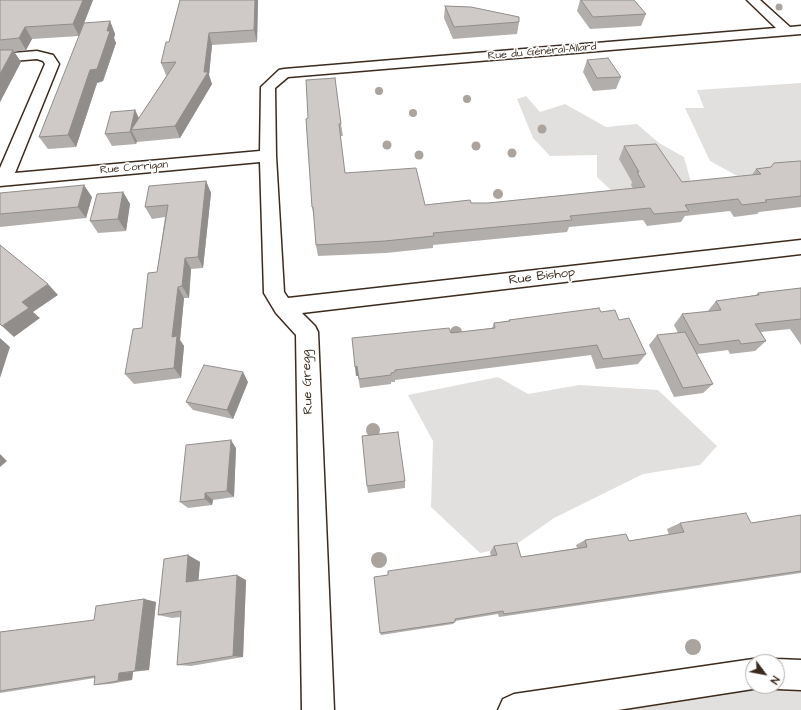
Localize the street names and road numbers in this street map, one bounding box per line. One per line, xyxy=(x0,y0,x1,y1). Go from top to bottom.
street label: Rue du Général-Allard xyxy=(487,41,597,63)
street label: Rue Corrigan xyxy=(99,158,169,178)
street label: Rue Bishop xyxy=(508,265,576,289)
street label: Rue Gregg xyxy=(299,349,317,415)

